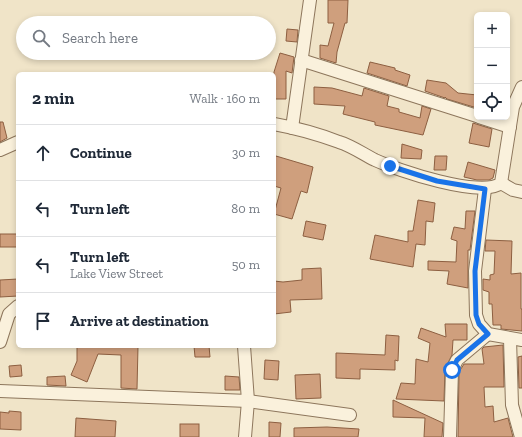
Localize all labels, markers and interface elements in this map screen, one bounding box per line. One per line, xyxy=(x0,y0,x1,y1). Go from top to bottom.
map controls xyxy=(474,12,510,120)
button: + xyxy=(474,12,510,48)
search box xyxy=(16,16,276,60)
icon: search xyxy=(30,27,52,49)
text: Search here xyxy=(62,29,138,47)
button: − xyxy=(474,48,510,84)
button: locate xyxy=(474,84,510,120)
text: 2 min xyxy=(32,88,74,108)
text: Walk · 160 m xyxy=(190,91,260,106)
icon: ahead xyxy=(32,142,54,164)
text: Continue xyxy=(70,144,132,162)
text: 30 m xyxy=(232,145,260,160)
route end xyxy=(381,157,399,175)
icon: left xyxy=(32,198,54,220)
text: Turn left xyxy=(70,200,130,218)
text: 80 m xyxy=(231,201,260,216)
text: Turn left xyxy=(70,248,130,266)
icon: left xyxy=(32,254,54,276)
text: 50 m xyxy=(232,257,260,272)
text: Lake View Street xyxy=(70,266,163,281)
icon: arrive xyxy=(32,310,54,332)
text: Arrive at destination xyxy=(70,312,209,330)
route start xyxy=(443,361,461,379)

